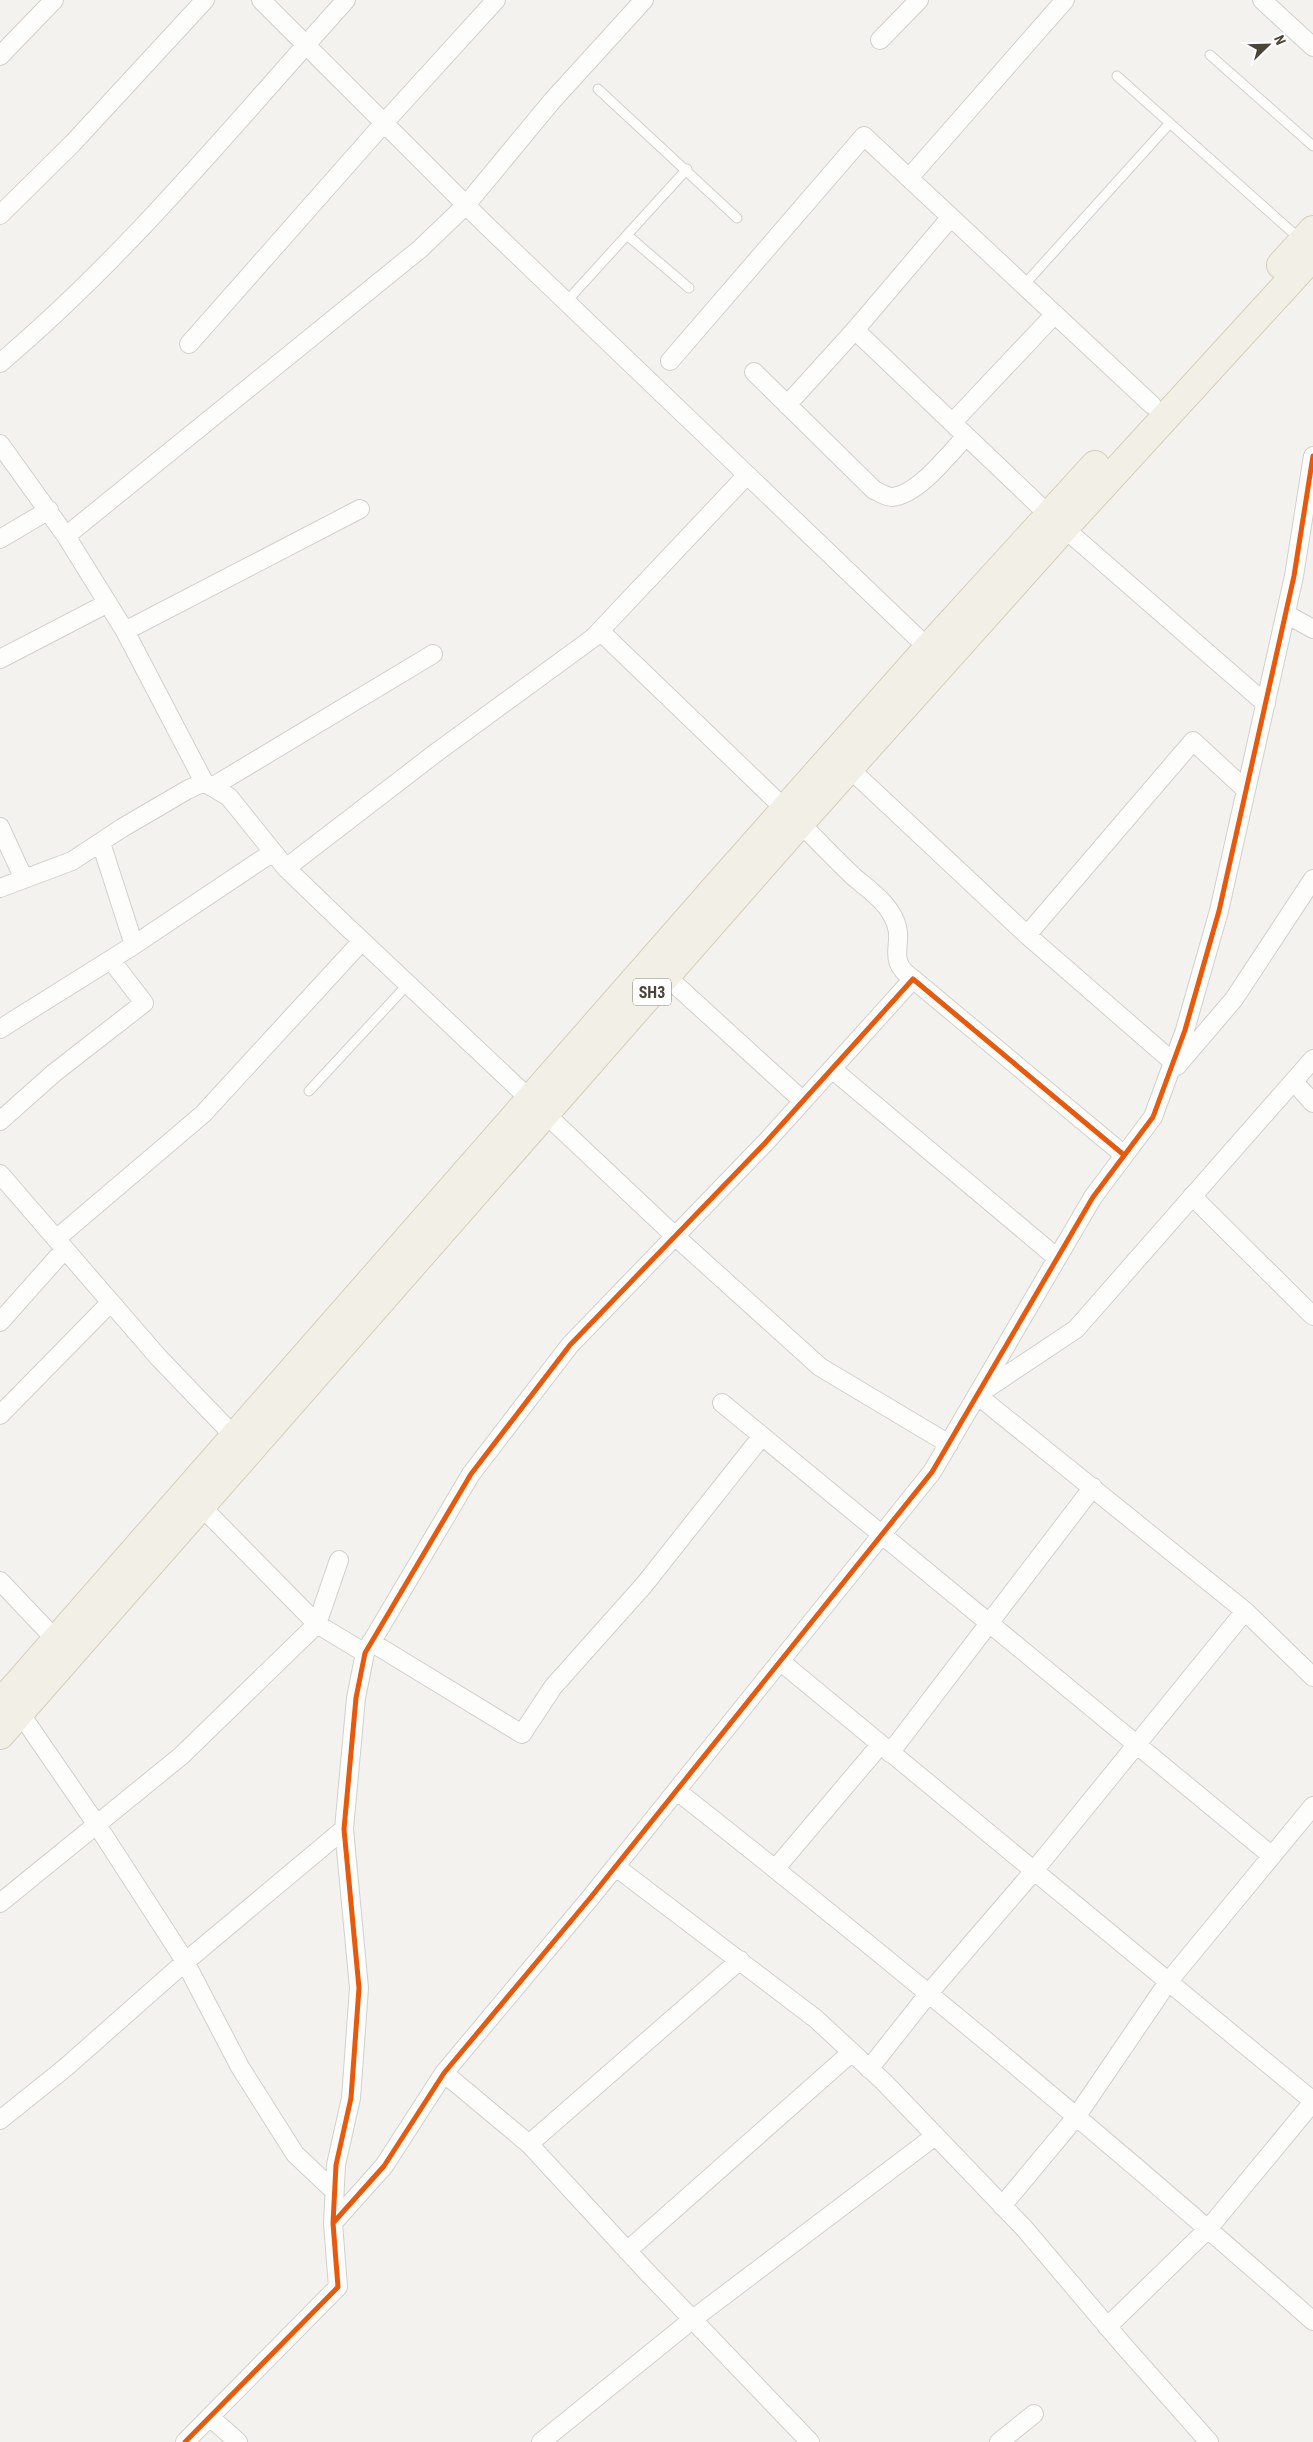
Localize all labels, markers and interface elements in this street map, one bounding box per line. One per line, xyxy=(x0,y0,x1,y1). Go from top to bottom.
north arrow xyxy=(1243,20,1293,70)
text: N xyxy=(1271,33,1289,47)
road number: SH3 xyxy=(633,979,671,1006)

